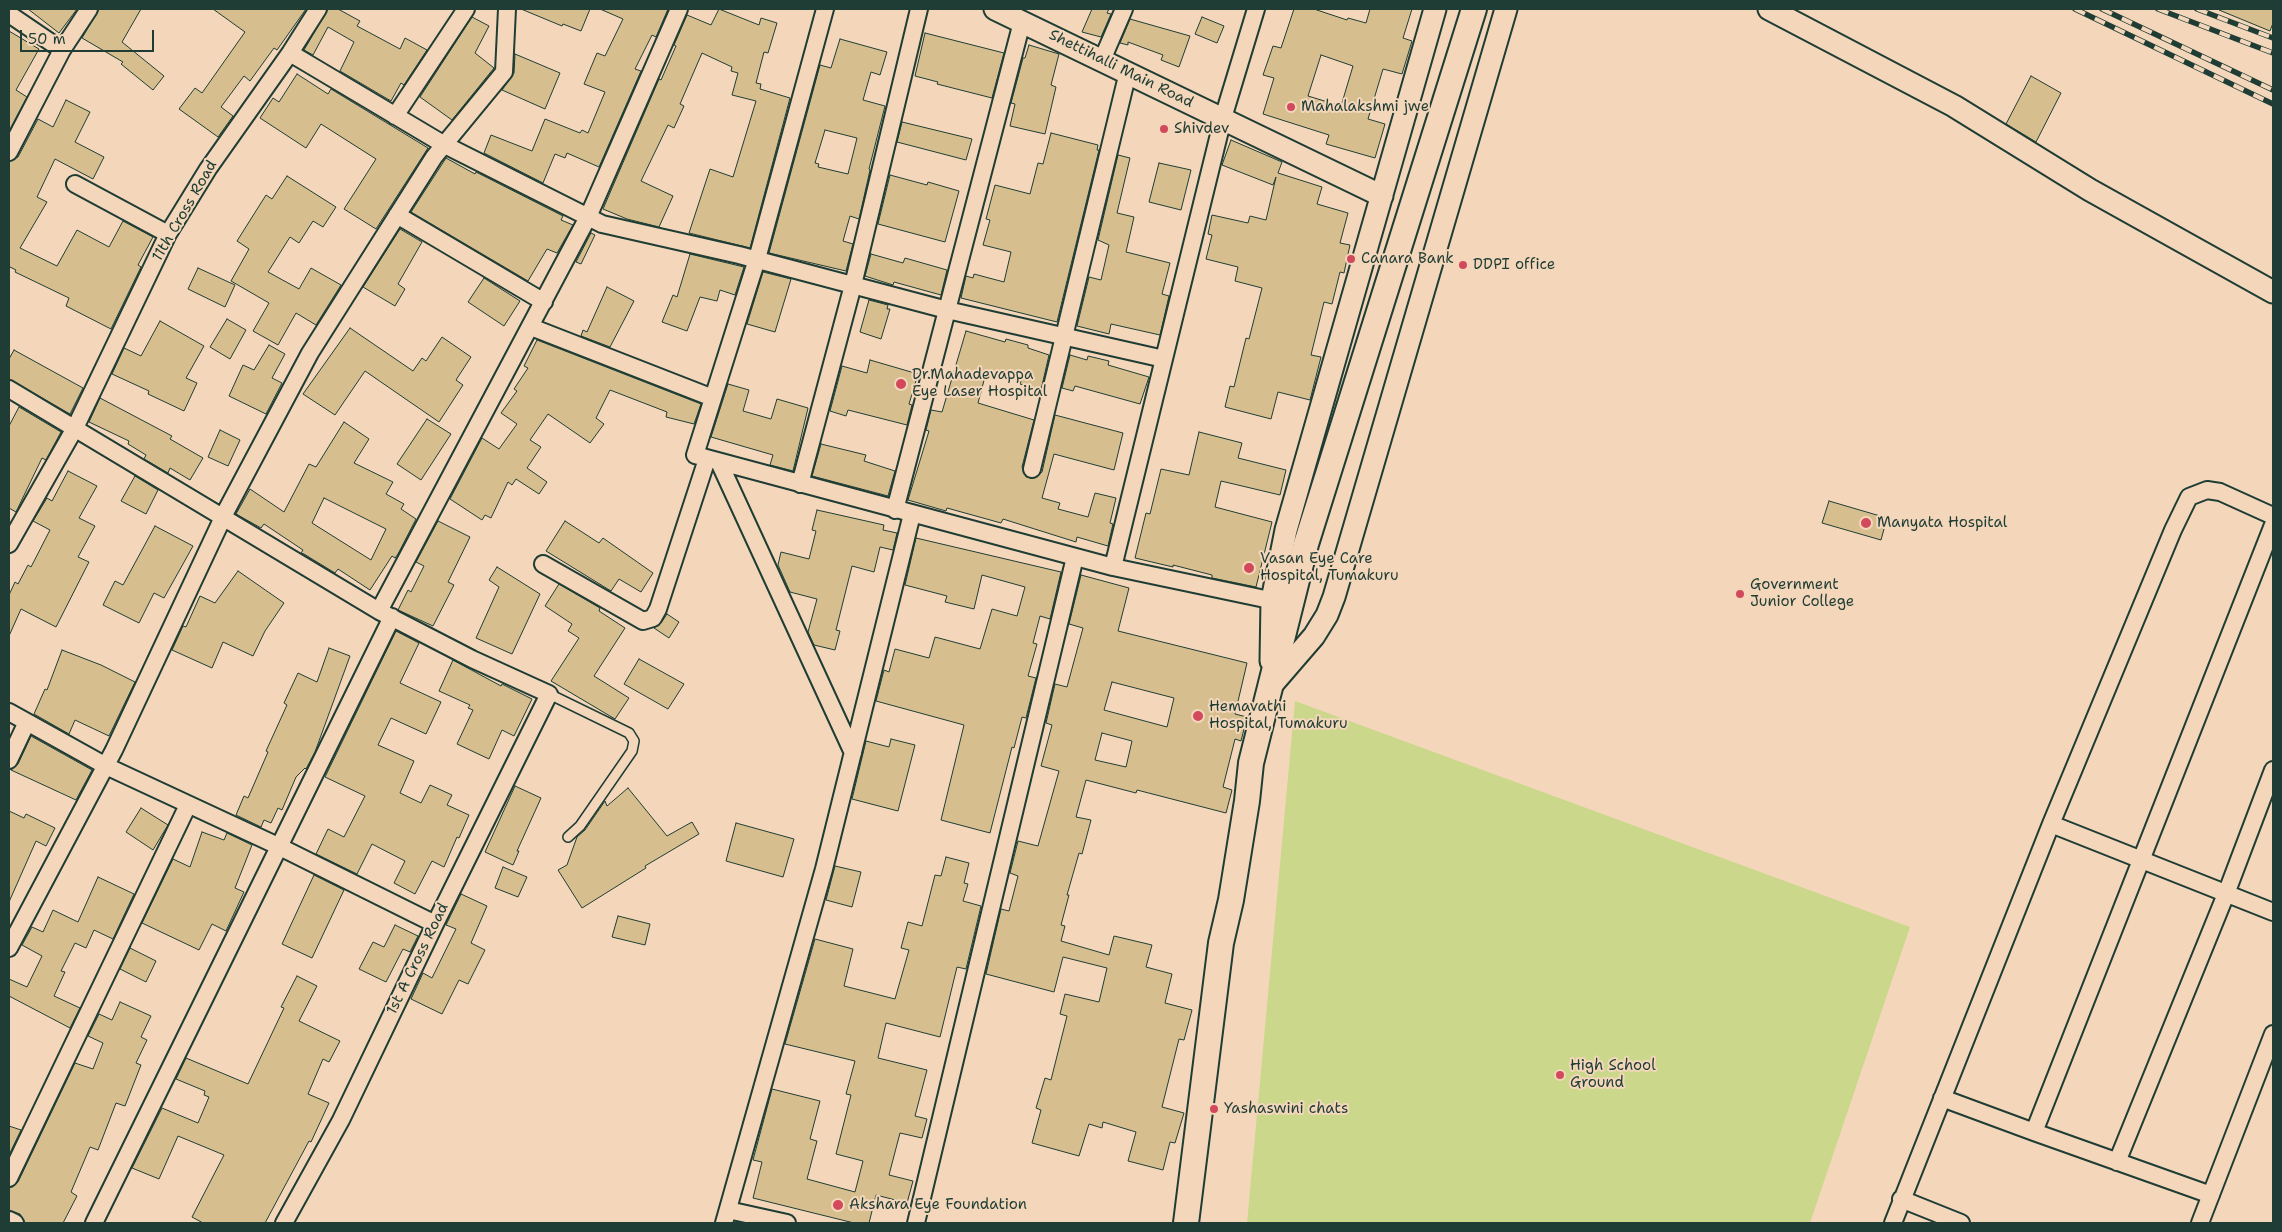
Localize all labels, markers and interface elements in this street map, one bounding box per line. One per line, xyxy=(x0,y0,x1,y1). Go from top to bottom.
scale bar xyxy=(22,20,156,52)
street label: Shettihalli Main Road xyxy=(1046,26,1196,112)
text: 50 m xyxy=(28,29,66,49)
place label: Mahalakshmi jwe xyxy=(1301,98,1429,116)
marker: Mahalakshmi jwe xyxy=(1285,101,1297,113)
place label: Shivdev xyxy=(1174,120,1229,138)
marker: Shivdev xyxy=(1158,123,1170,135)
street label: 11th Cross Road xyxy=(149,157,221,265)
place label: Canara Bank xyxy=(1361,250,1454,268)
marker: Canara Bank xyxy=(1345,253,1357,265)
place label: DDPI office xyxy=(1473,256,1555,274)
marker: DDPI office xyxy=(1457,259,1469,271)
place label: Dr.Mahadevappa Eye Laser Hospital xyxy=(912,366,1047,401)
marker: Dr.Mahadevappa Eye Laser Hospital xyxy=(894,377,908,391)
place label: Manyata Hospital xyxy=(1877,514,2007,532)
marker: Manyata Hospital xyxy=(1859,516,1873,530)
place label: Vasan Eye Care Hospital, Tumakuru xyxy=(1260,550,1399,585)
marker: Vasan Eye Care Hospital, Tumakuru xyxy=(1242,561,1256,575)
place label: Government Junior College xyxy=(1750,576,1854,611)
marker: Government Junior College xyxy=(1734,588,1746,600)
place label: Hemavathi Hospital, Tumakuru xyxy=(1209,698,1348,733)
marker: Hemavathi Hospital, Tumakuru xyxy=(1191,709,1205,723)
street label: 1st A Cross Road xyxy=(383,900,453,1018)
place label: High School Ground xyxy=(1570,1057,1656,1092)
marker: High School Ground xyxy=(1554,1069,1566,1081)
place label: Yashaswini chats xyxy=(1224,1100,1348,1118)
marker: Yashaswini chats xyxy=(1208,1103,1220,1115)
place label: Akshara Eye Foundation xyxy=(849,1196,1027,1214)
marker: Akshara Eye Foundation xyxy=(831,1198,845,1212)

